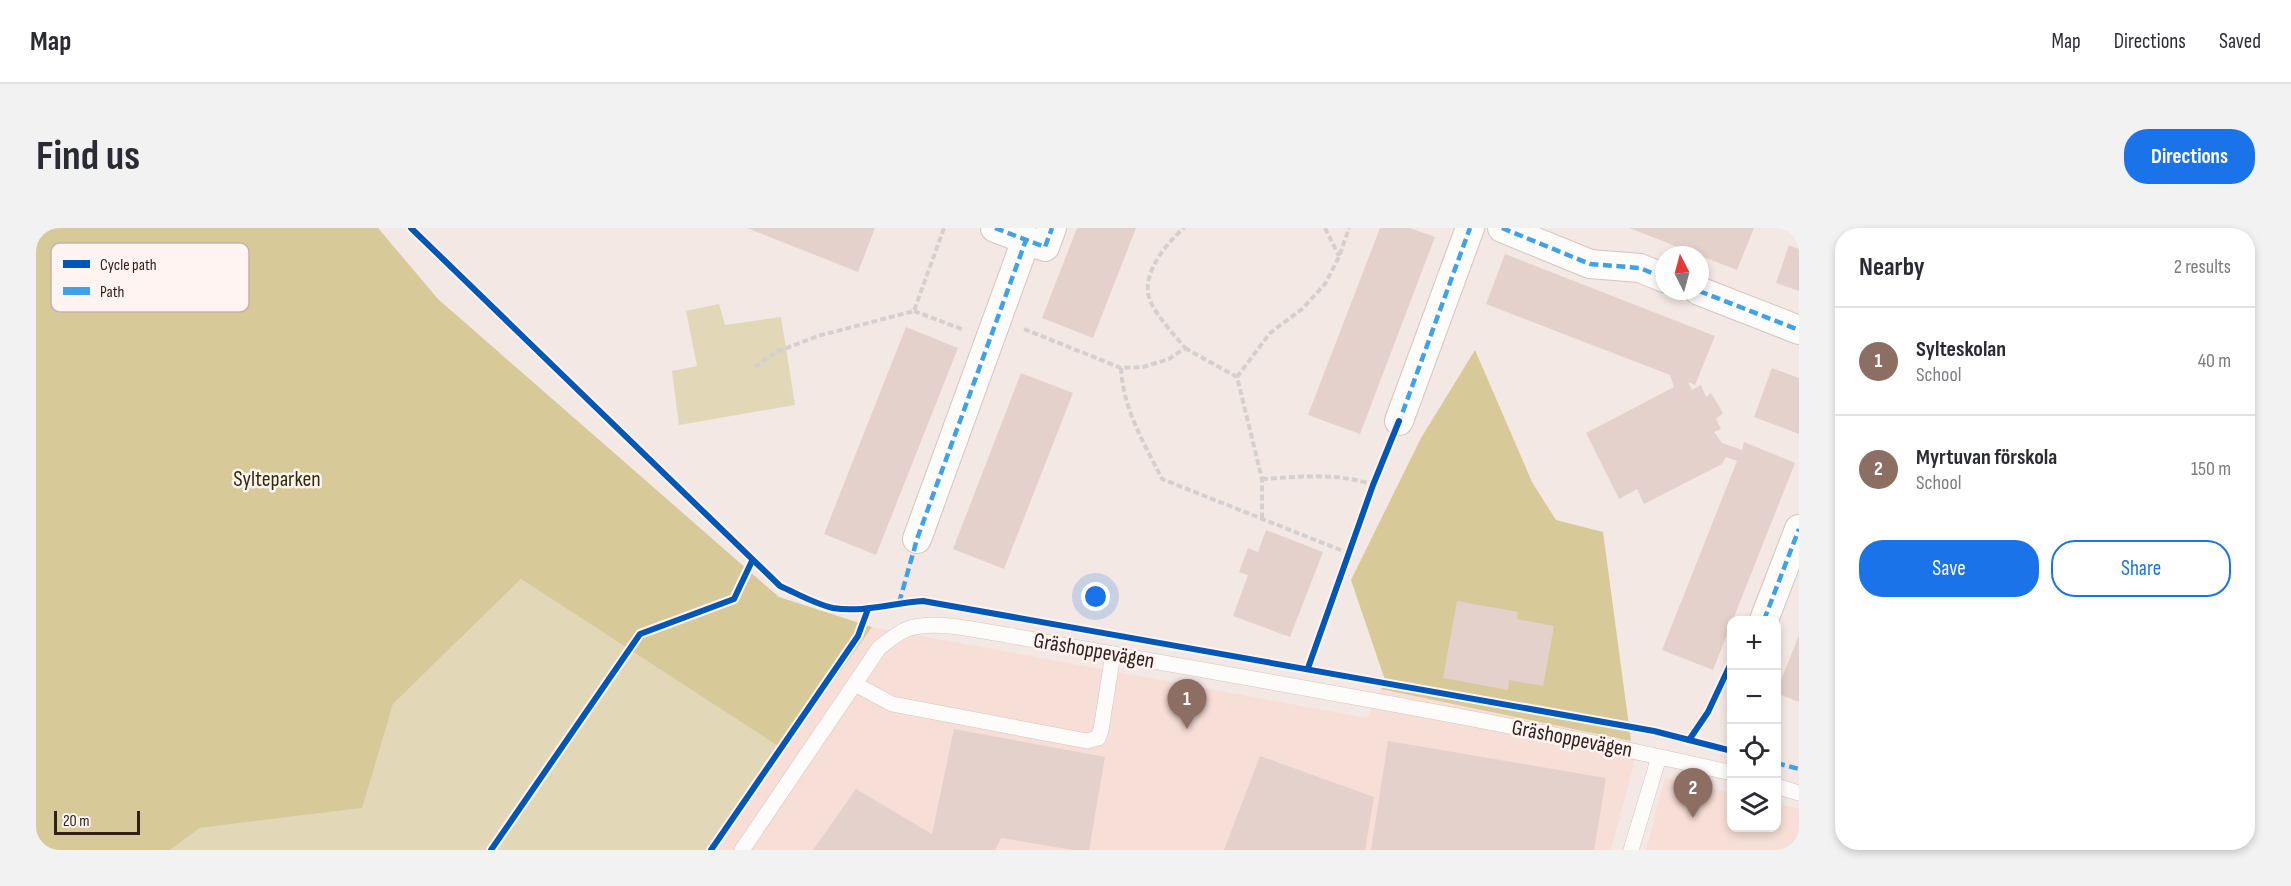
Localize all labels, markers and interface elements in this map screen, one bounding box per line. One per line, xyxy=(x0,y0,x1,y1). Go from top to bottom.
text: Map xyxy=(30,25,71,58)
text: Map xyxy=(2051,29,2081,54)
text: Directions xyxy=(2114,29,2186,54)
text: Saved xyxy=(2219,29,2261,54)
button: Directions xyxy=(2124,129,2255,184)
text: Find us xyxy=(36,131,140,182)
legend xyxy=(51,243,249,312)
north arrow xyxy=(1655,246,1709,300)
text: Nearby xyxy=(1859,252,1925,283)
text: 2 results xyxy=(2174,255,2231,279)
text: Cycle path xyxy=(100,256,157,275)
text: Path xyxy=(100,283,124,302)
text: Sylteskolan xyxy=(1916,336,2006,363)
text: 1 xyxy=(1875,349,1882,373)
text: 40 m xyxy=(2198,349,2231,373)
text: School xyxy=(1916,363,1961,387)
text: Myrtuvan förskola xyxy=(1916,444,2057,471)
text: 2 xyxy=(1874,457,1883,481)
text: 150 m xyxy=(2191,457,2231,481)
park label: Sylteparken xyxy=(233,466,321,493)
text: School xyxy=(1916,471,1961,495)
button: Save xyxy=(1859,540,2039,597)
button: Share xyxy=(2051,540,2231,597)
your location xyxy=(1081,582,1110,611)
map controls xyxy=(1727,616,1781,832)
button: + xyxy=(1727,616,1781,670)
street label: Gräshoppevägen xyxy=(1031,627,1157,675)
button: − xyxy=(1727,670,1781,724)
pin: 1 xyxy=(1168,680,1206,729)
street label: Gräshoppevägen xyxy=(1509,714,1635,764)
button: locate xyxy=(1727,724,1781,778)
pin: 2 xyxy=(1674,768,1712,818)
button: layers xyxy=(1727,778,1781,832)
scale bar xyxy=(54,808,140,836)
text: 20 m xyxy=(63,812,90,831)

